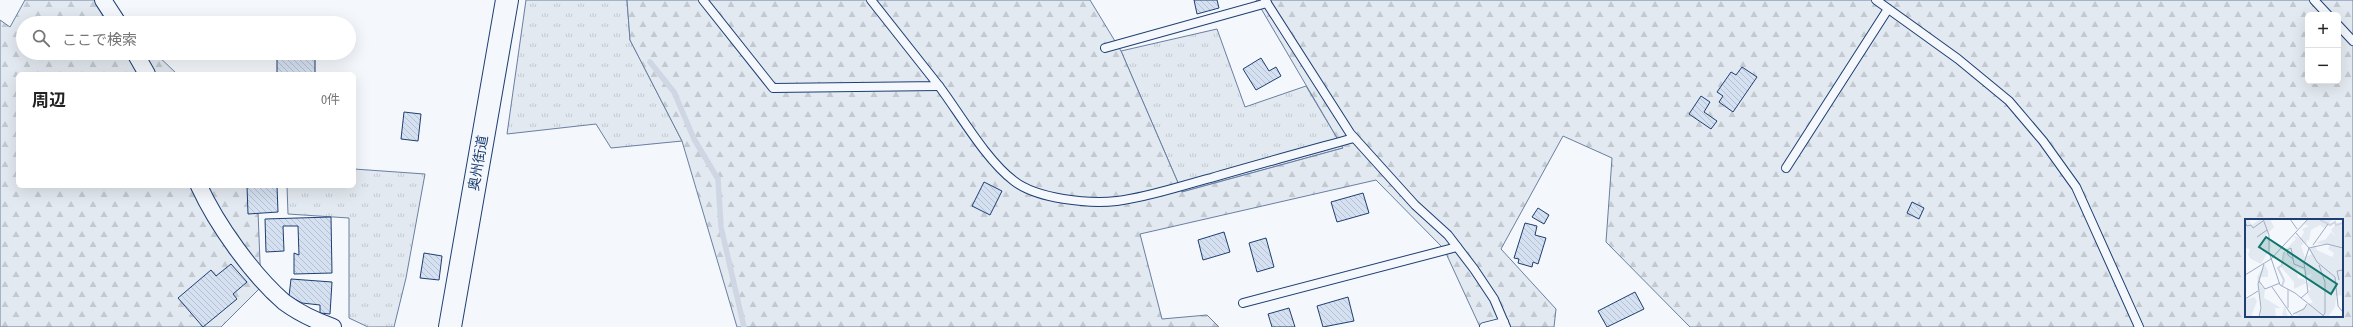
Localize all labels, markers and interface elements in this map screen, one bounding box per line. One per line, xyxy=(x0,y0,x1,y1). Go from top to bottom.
map controls xyxy=(2305,12,2341,84)
button: + xyxy=(2305,12,2341,48)
search box xyxy=(16,16,356,60)
icon: search xyxy=(30,27,52,49)
text: ここで検索 xyxy=(62,31,137,48)
button: − xyxy=(2305,48,2341,84)
text: 周辺 xyxy=(32,90,66,110)
text: 0件 xyxy=(321,92,340,107)
street label: 奥州街道 xyxy=(465,134,491,192)
inset map xyxy=(2245,219,2343,317)

